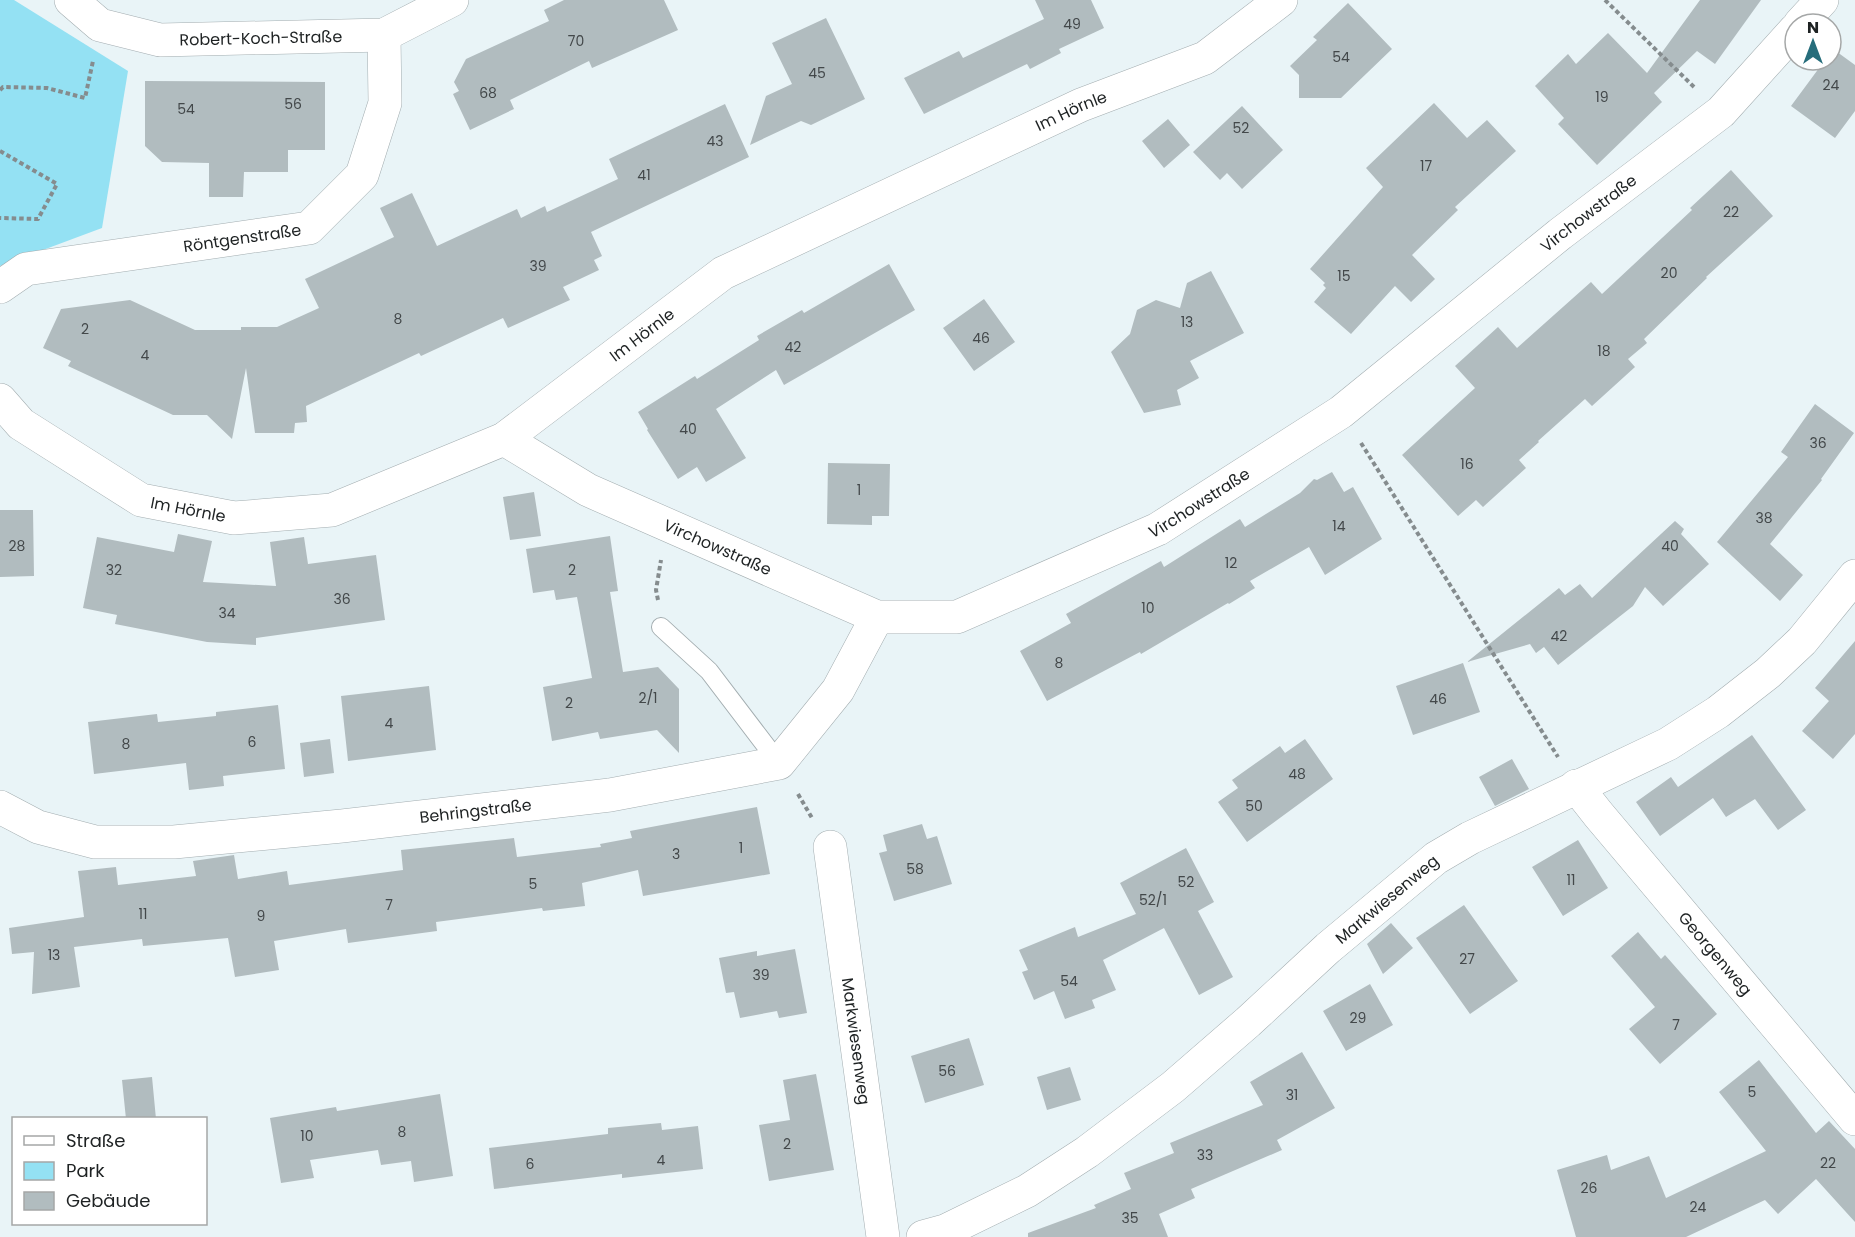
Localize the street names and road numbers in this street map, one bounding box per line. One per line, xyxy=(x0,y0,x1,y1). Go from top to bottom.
street label: Robert-Koch-Straße xyxy=(179,25,343,52)
street label: Im Hörnle xyxy=(1032,85,1110,137)
street label: Virchowstraße xyxy=(1535,169,1642,258)
street label: Röntgenstraße xyxy=(182,218,303,258)
street label: Im Hörnle xyxy=(605,303,679,367)
street label: Virchowstraße xyxy=(1145,462,1254,544)
street label: Im Hörnle xyxy=(149,491,228,528)
street label: Virchowstraße xyxy=(660,514,775,581)
street label: Behringstraße xyxy=(418,793,533,829)
street label: Markwiesenweg xyxy=(1330,850,1444,949)
street label: Georgenweg xyxy=(1673,907,1757,1001)
street label: Markwiesenweg xyxy=(836,976,876,1106)

